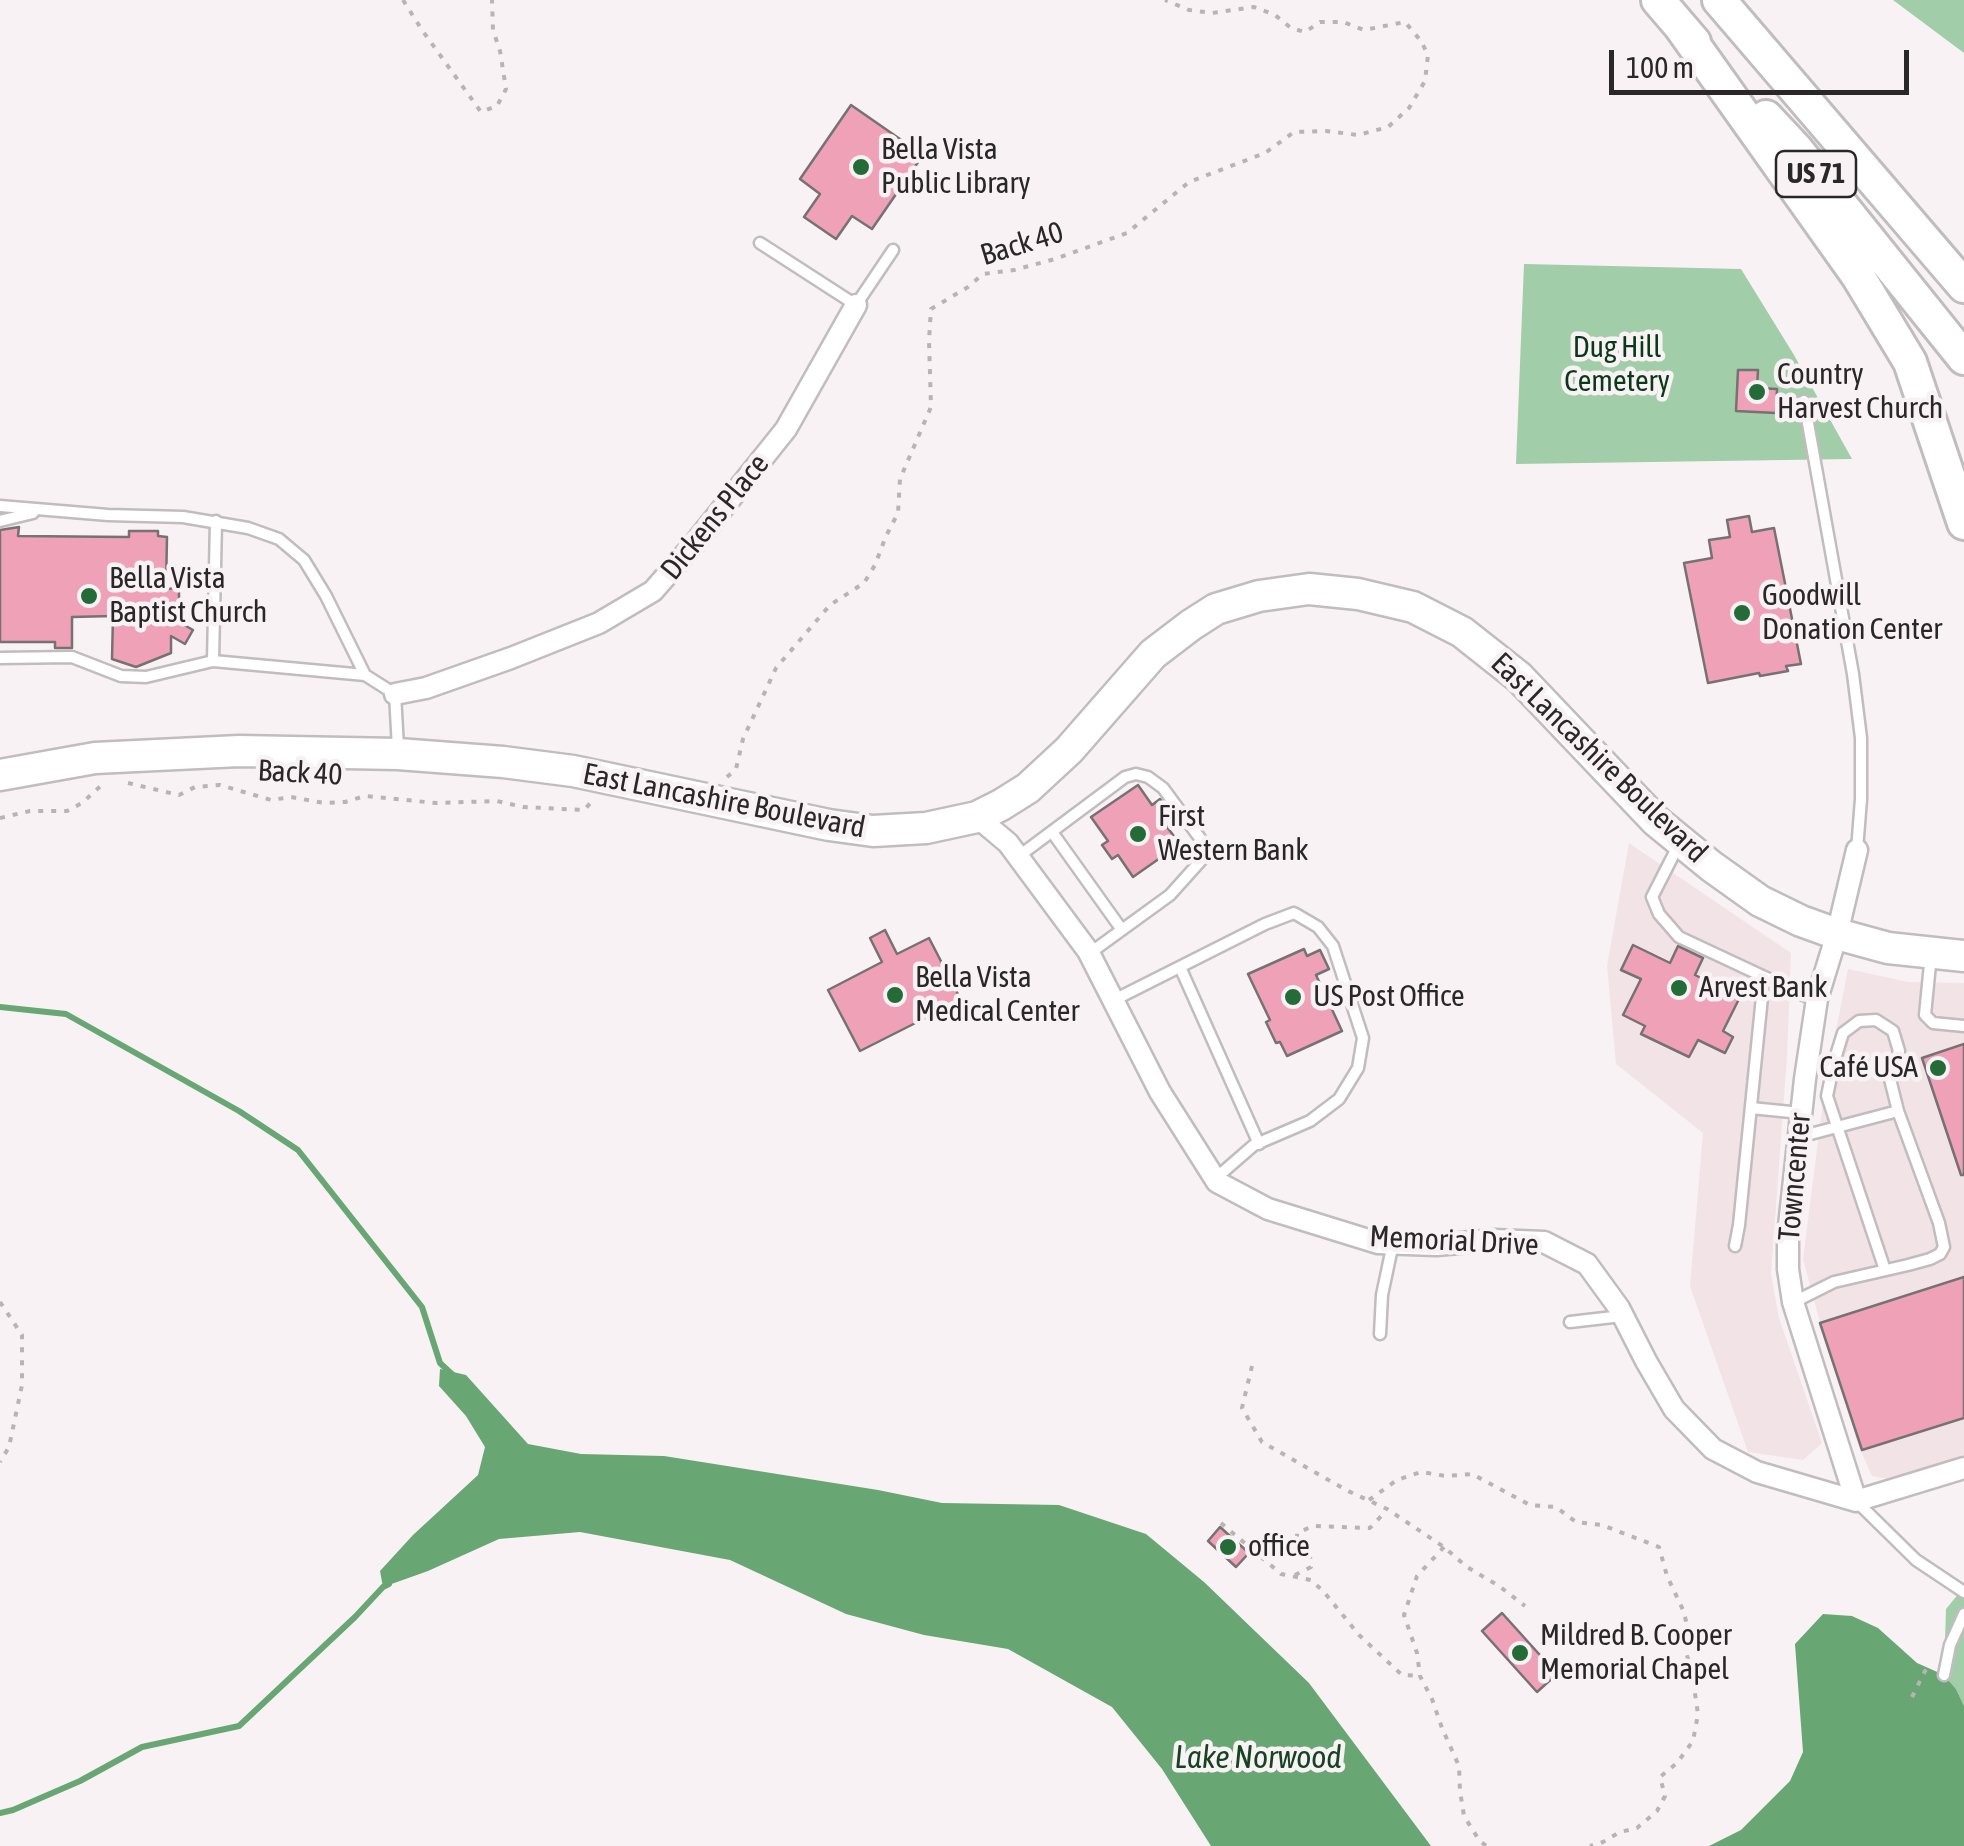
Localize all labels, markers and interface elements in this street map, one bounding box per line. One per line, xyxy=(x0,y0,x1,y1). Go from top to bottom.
scale bar xyxy=(1614,30,1914,92)
text: 100 m xyxy=(1626,50,1694,84)
place label: Bella Vista Public Library xyxy=(881,132,1031,202)
road number: US 71 xyxy=(1776,151,1856,197)
marker: Bella Vista Public Library xyxy=(850,156,872,178)
street label: Back 40 xyxy=(976,214,1068,274)
park label: Dug Hill Cemetery xyxy=(1564,330,1670,400)
place label: Country Harvest Church xyxy=(1777,357,1943,428)
marker: Country Harvest Church xyxy=(1746,381,1768,403)
street label: Dickens Place xyxy=(653,447,777,587)
place label: Bella Vista Baptist Church xyxy=(109,561,267,632)
place label: Goodwill Donation Center xyxy=(1762,578,1942,648)
marker: Bella Vista Baptist Church xyxy=(78,585,100,607)
marker: Goodwill Donation Center xyxy=(1731,602,1753,624)
street label: East Lancashire Boulevard xyxy=(1483,645,1715,871)
street label: Back 40 xyxy=(257,753,343,793)
street label: East Lancashire Boulevard xyxy=(580,756,868,846)
place label: First Western Bank xyxy=(1158,799,1308,870)
marker: First Western Bank xyxy=(1127,823,1149,845)
place label: Bella Vista Medical Center xyxy=(915,960,1079,1030)
place label: Arvest Bank xyxy=(1699,970,1827,1006)
marker: Arvest Bank xyxy=(1668,977,1690,999)
place label: US Post Office xyxy=(1313,979,1465,1015)
marker: Bella Vista Medical Center xyxy=(884,984,906,1006)
marker: US Post Office xyxy=(1282,986,1304,1008)
place label: Café USA xyxy=(1820,1050,1918,1086)
marker: Café USA xyxy=(1927,1057,1949,1079)
street label: Towncenter xyxy=(1772,1112,1818,1242)
street label: Memorial Drive xyxy=(1368,1219,1540,1263)
place label: office xyxy=(1248,1529,1310,1565)
marker: office xyxy=(1217,1536,1239,1558)
place label: Mildred B. Cooper Memorial Chapel xyxy=(1540,1618,1732,1688)
marker: Mildred B. Cooper Memorial Chapel xyxy=(1509,1642,1531,1664)
water label: Lake Norwood xyxy=(1174,1739,1342,1777)

